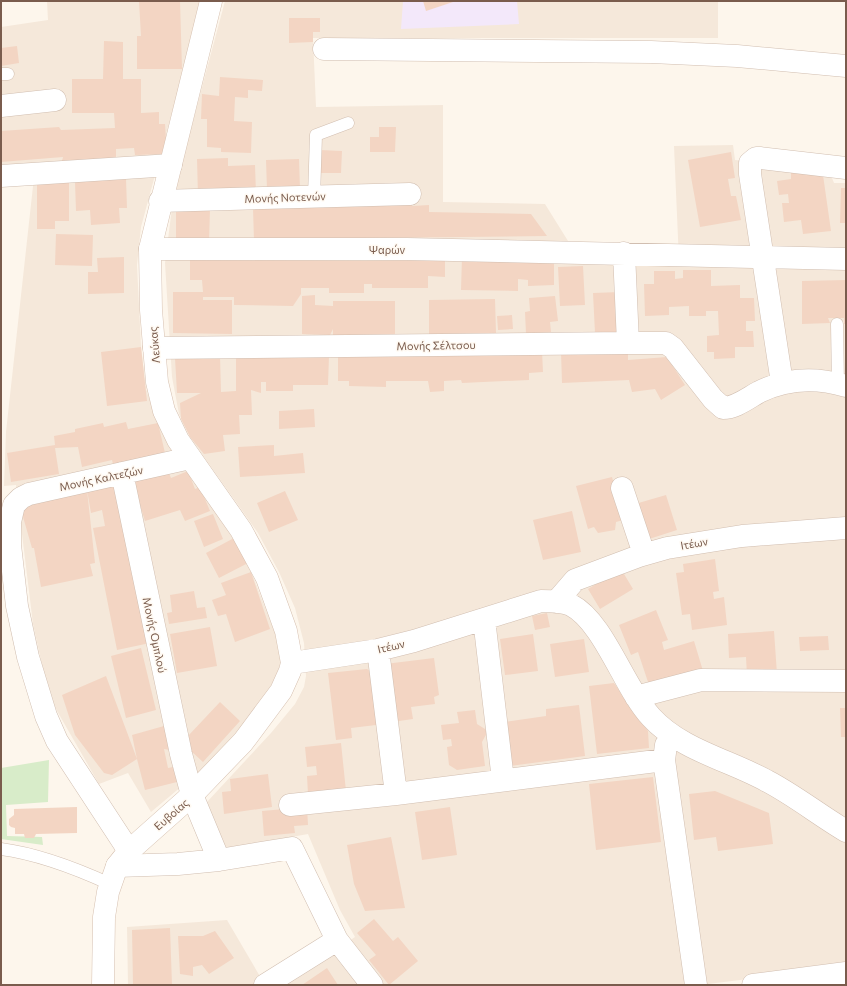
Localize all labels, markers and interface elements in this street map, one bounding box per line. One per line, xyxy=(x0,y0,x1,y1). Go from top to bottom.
street label: Μονής Νοτενών xyxy=(244,189,326,205)
street label: Ψαρών xyxy=(369,243,406,256)
street label: Λεύκας xyxy=(146,326,162,364)
street label: Μονής Σέλτσου xyxy=(396,338,476,352)
street label: Μονής Καλτεζών xyxy=(58,463,144,493)
street label: Ιτέων xyxy=(679,534,709,552)
street label: Μονής Ομπλού xyxy=(141,596,169,674)
street label: Ιτέων xyxy=(376,636,406,655)
street label: Ευβοίας xyxy=(151,796,191,832)

